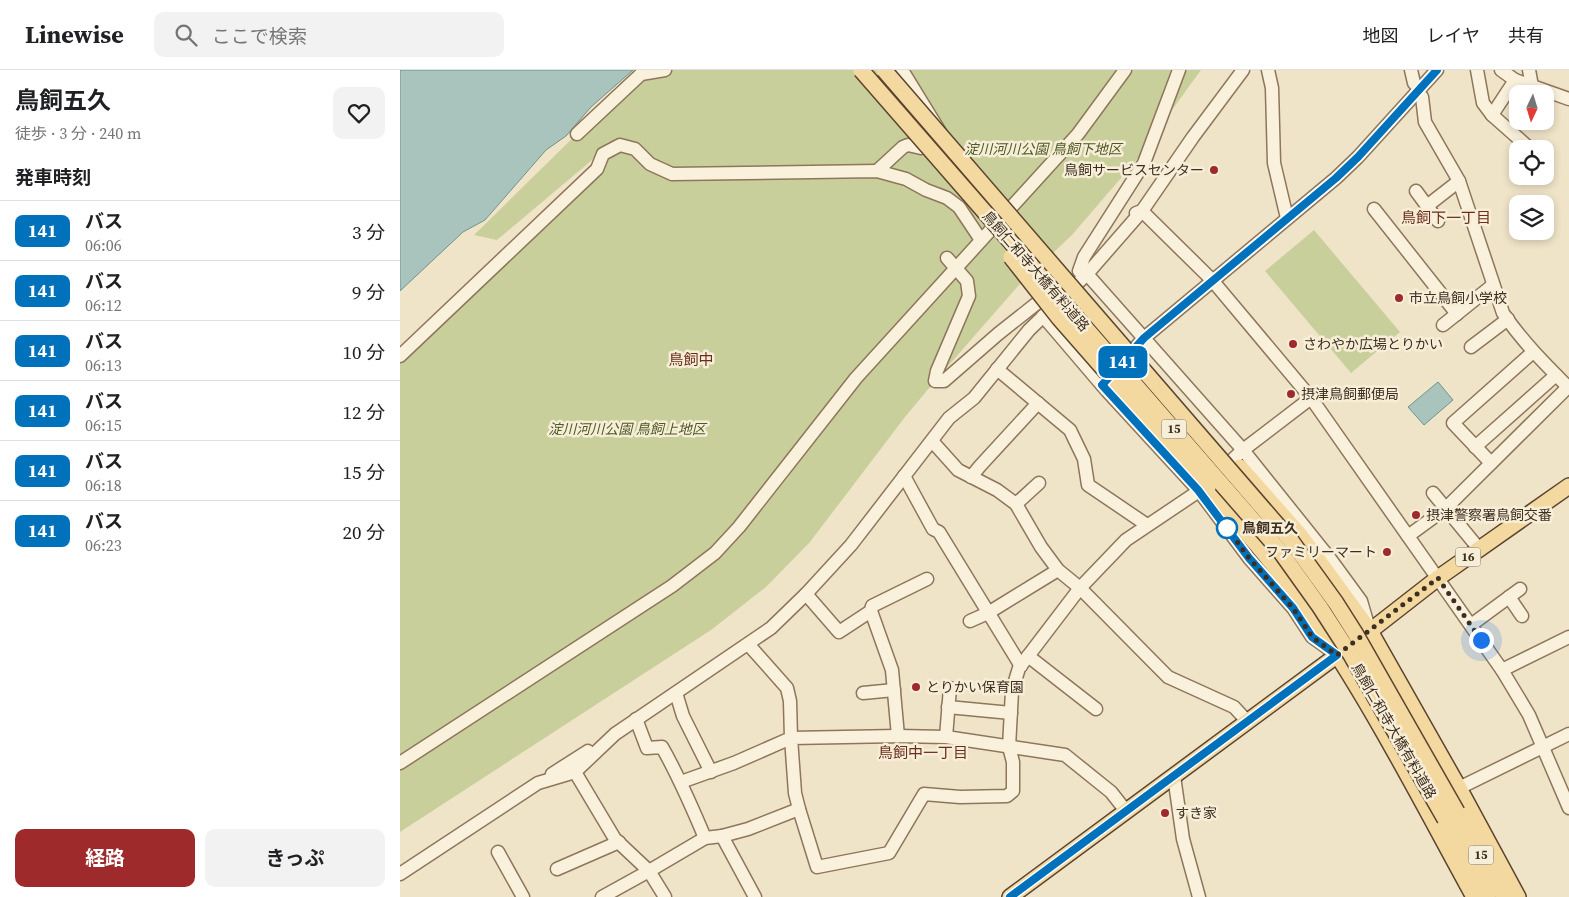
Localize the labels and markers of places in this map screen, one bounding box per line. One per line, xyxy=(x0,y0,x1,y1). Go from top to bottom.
place label: 鳥飼サービスセンター xyxy=(1064,160,1204,180)
marker: 鳥飼サービスセンター xyxy=(1208,164,1220,176)
place label: 市立鳥飼小学校 xyxy=(1409,288,1507,308)
marker: 市立鳥飼小学校 xyxy=(1393,292,1405,304)
place label: さわやか広場とりかい xyxy=(1303,334,1443,354)
marker: さわやか広場とりかい xyxy=(1287,338,1299,350)
place label: 摂津鳥飼郵便局 xyxy=(1301,384,1399,404)
marker: 摂津鳥飼郵便局 xyxy=(1285,388,1297,400)
place label: 摂津警察署鳥飼交番 xyxy=(1426,505,1552,525)
marker: 摂津警察署鳥飼交番 xyxy=(1410,509,1422,521)
marker: 鳥飼五久 xyxy=(1216,517,1238,539)
place label: 鳥飼五久 xyxy=(1242,518,1298,538)
place label: ファミリーマート xyxy=(1265,542,1377,562)
marker: ファミリーマート xyxy=(1381,546,1393,558)
place label: とりかい保育園 xyxy=(926,677,1024,697)
marker: とりかい保育園 xyxy=(910,681,922,693)
place label: すき家 xyxy=(1175,803,1217,823)
marker: すき家 xyxy=(1159,807,1171,819)

